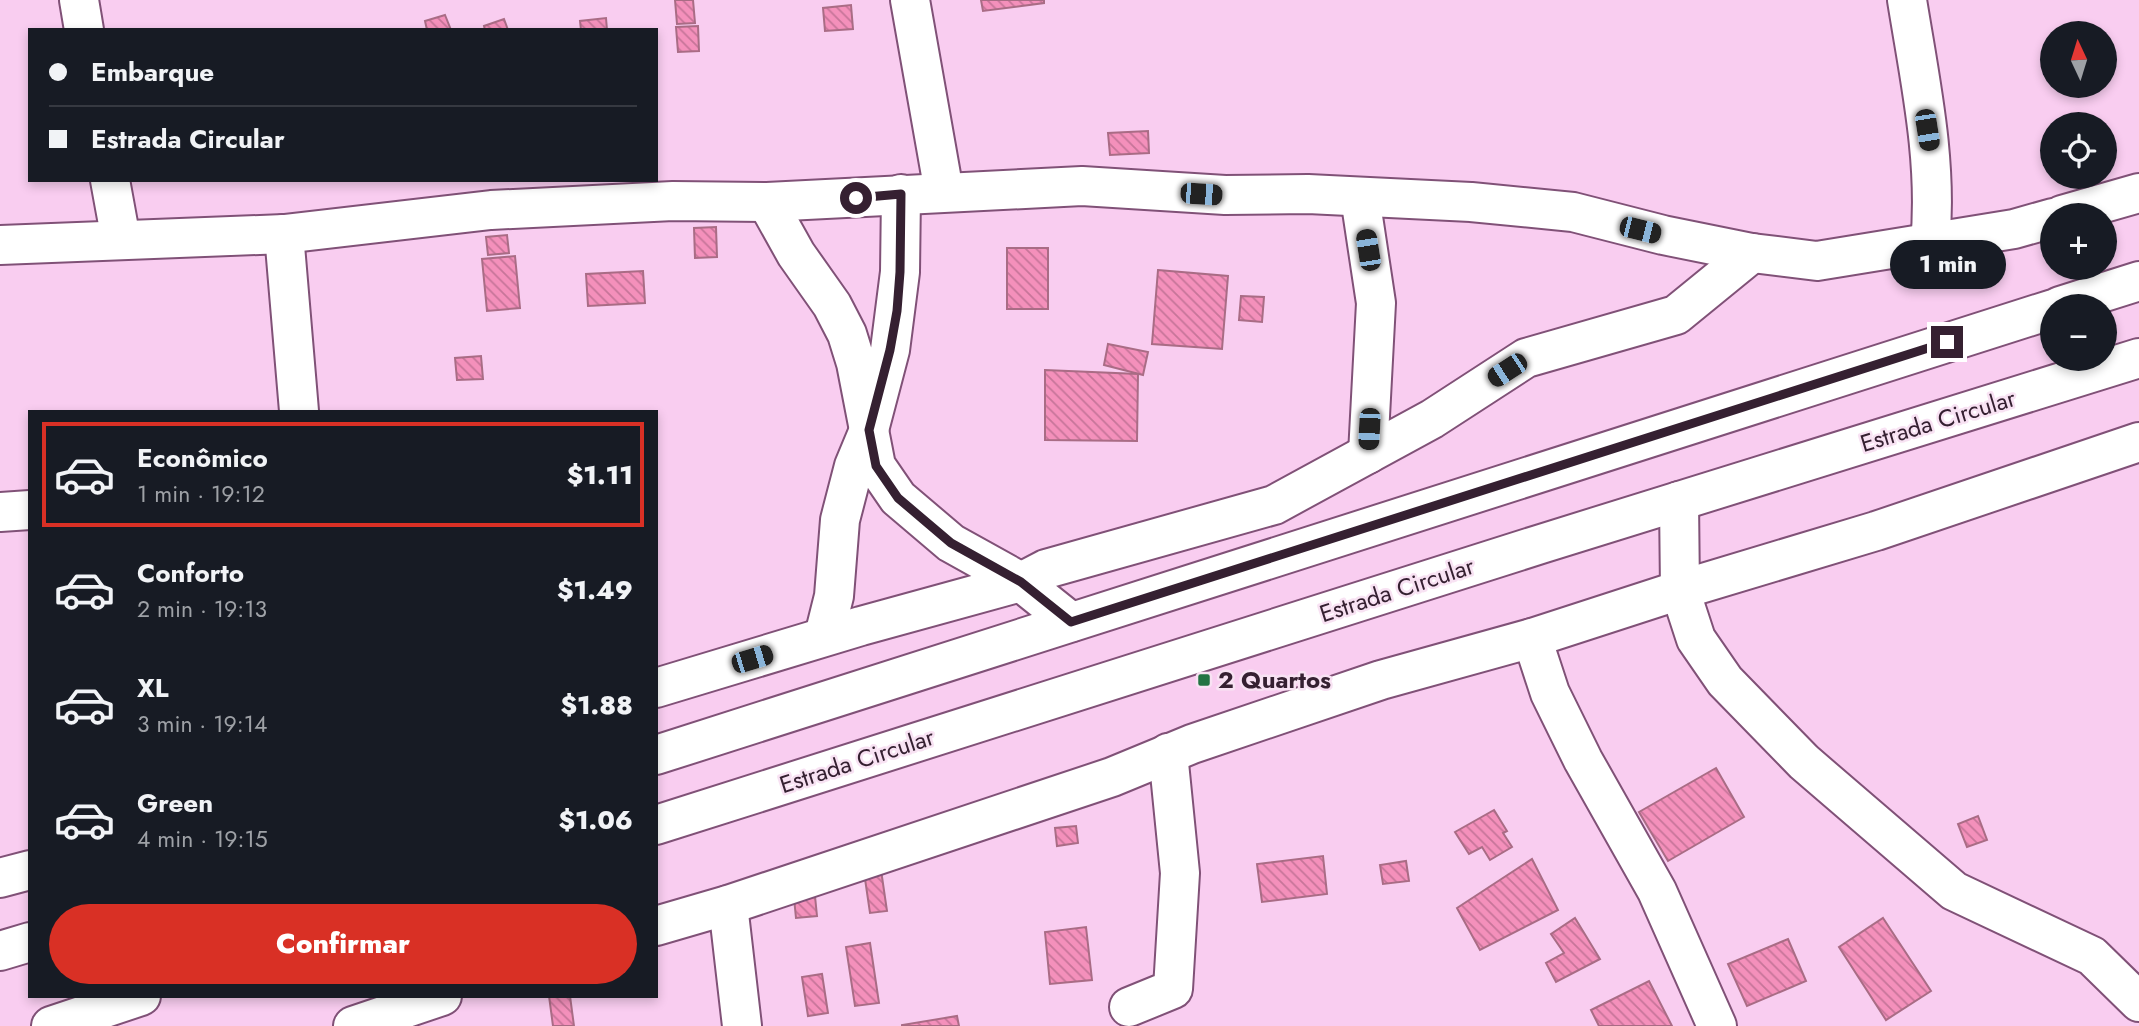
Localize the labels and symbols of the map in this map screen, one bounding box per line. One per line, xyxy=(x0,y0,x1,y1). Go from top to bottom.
north arrow xyxy=(2040,21,2118,98)
car xyxy=(1914,108,1941,152)
route start xyxy=(840,182,872,214)
car xyxy=(1180,182,1223,206)
car xyxy=(1618,215,1663,245)
car xyxy=(1355,228,1382,272)
callout: 1 min xyxy=(1889,240,2005,290)
route end xyxy=(1931,326,1963,358)
car xyxy=(1484,350,1531,390)
street label: Estrada Circular xyxy=(1856,380,2021,461)
car xyxy=(1358,407,1381,451)
street label: Estrada Circular xyxy=(1315,548,1479,631)
car xyxy=(729,643,776,675)
place label: 2 Quartos xyxy=(1218,662,1331,697)
marker: 2 Quartos xyxy=(1196,672,1212,688)
street label: Estrada Circular xyxy=(775,719,939,802)

